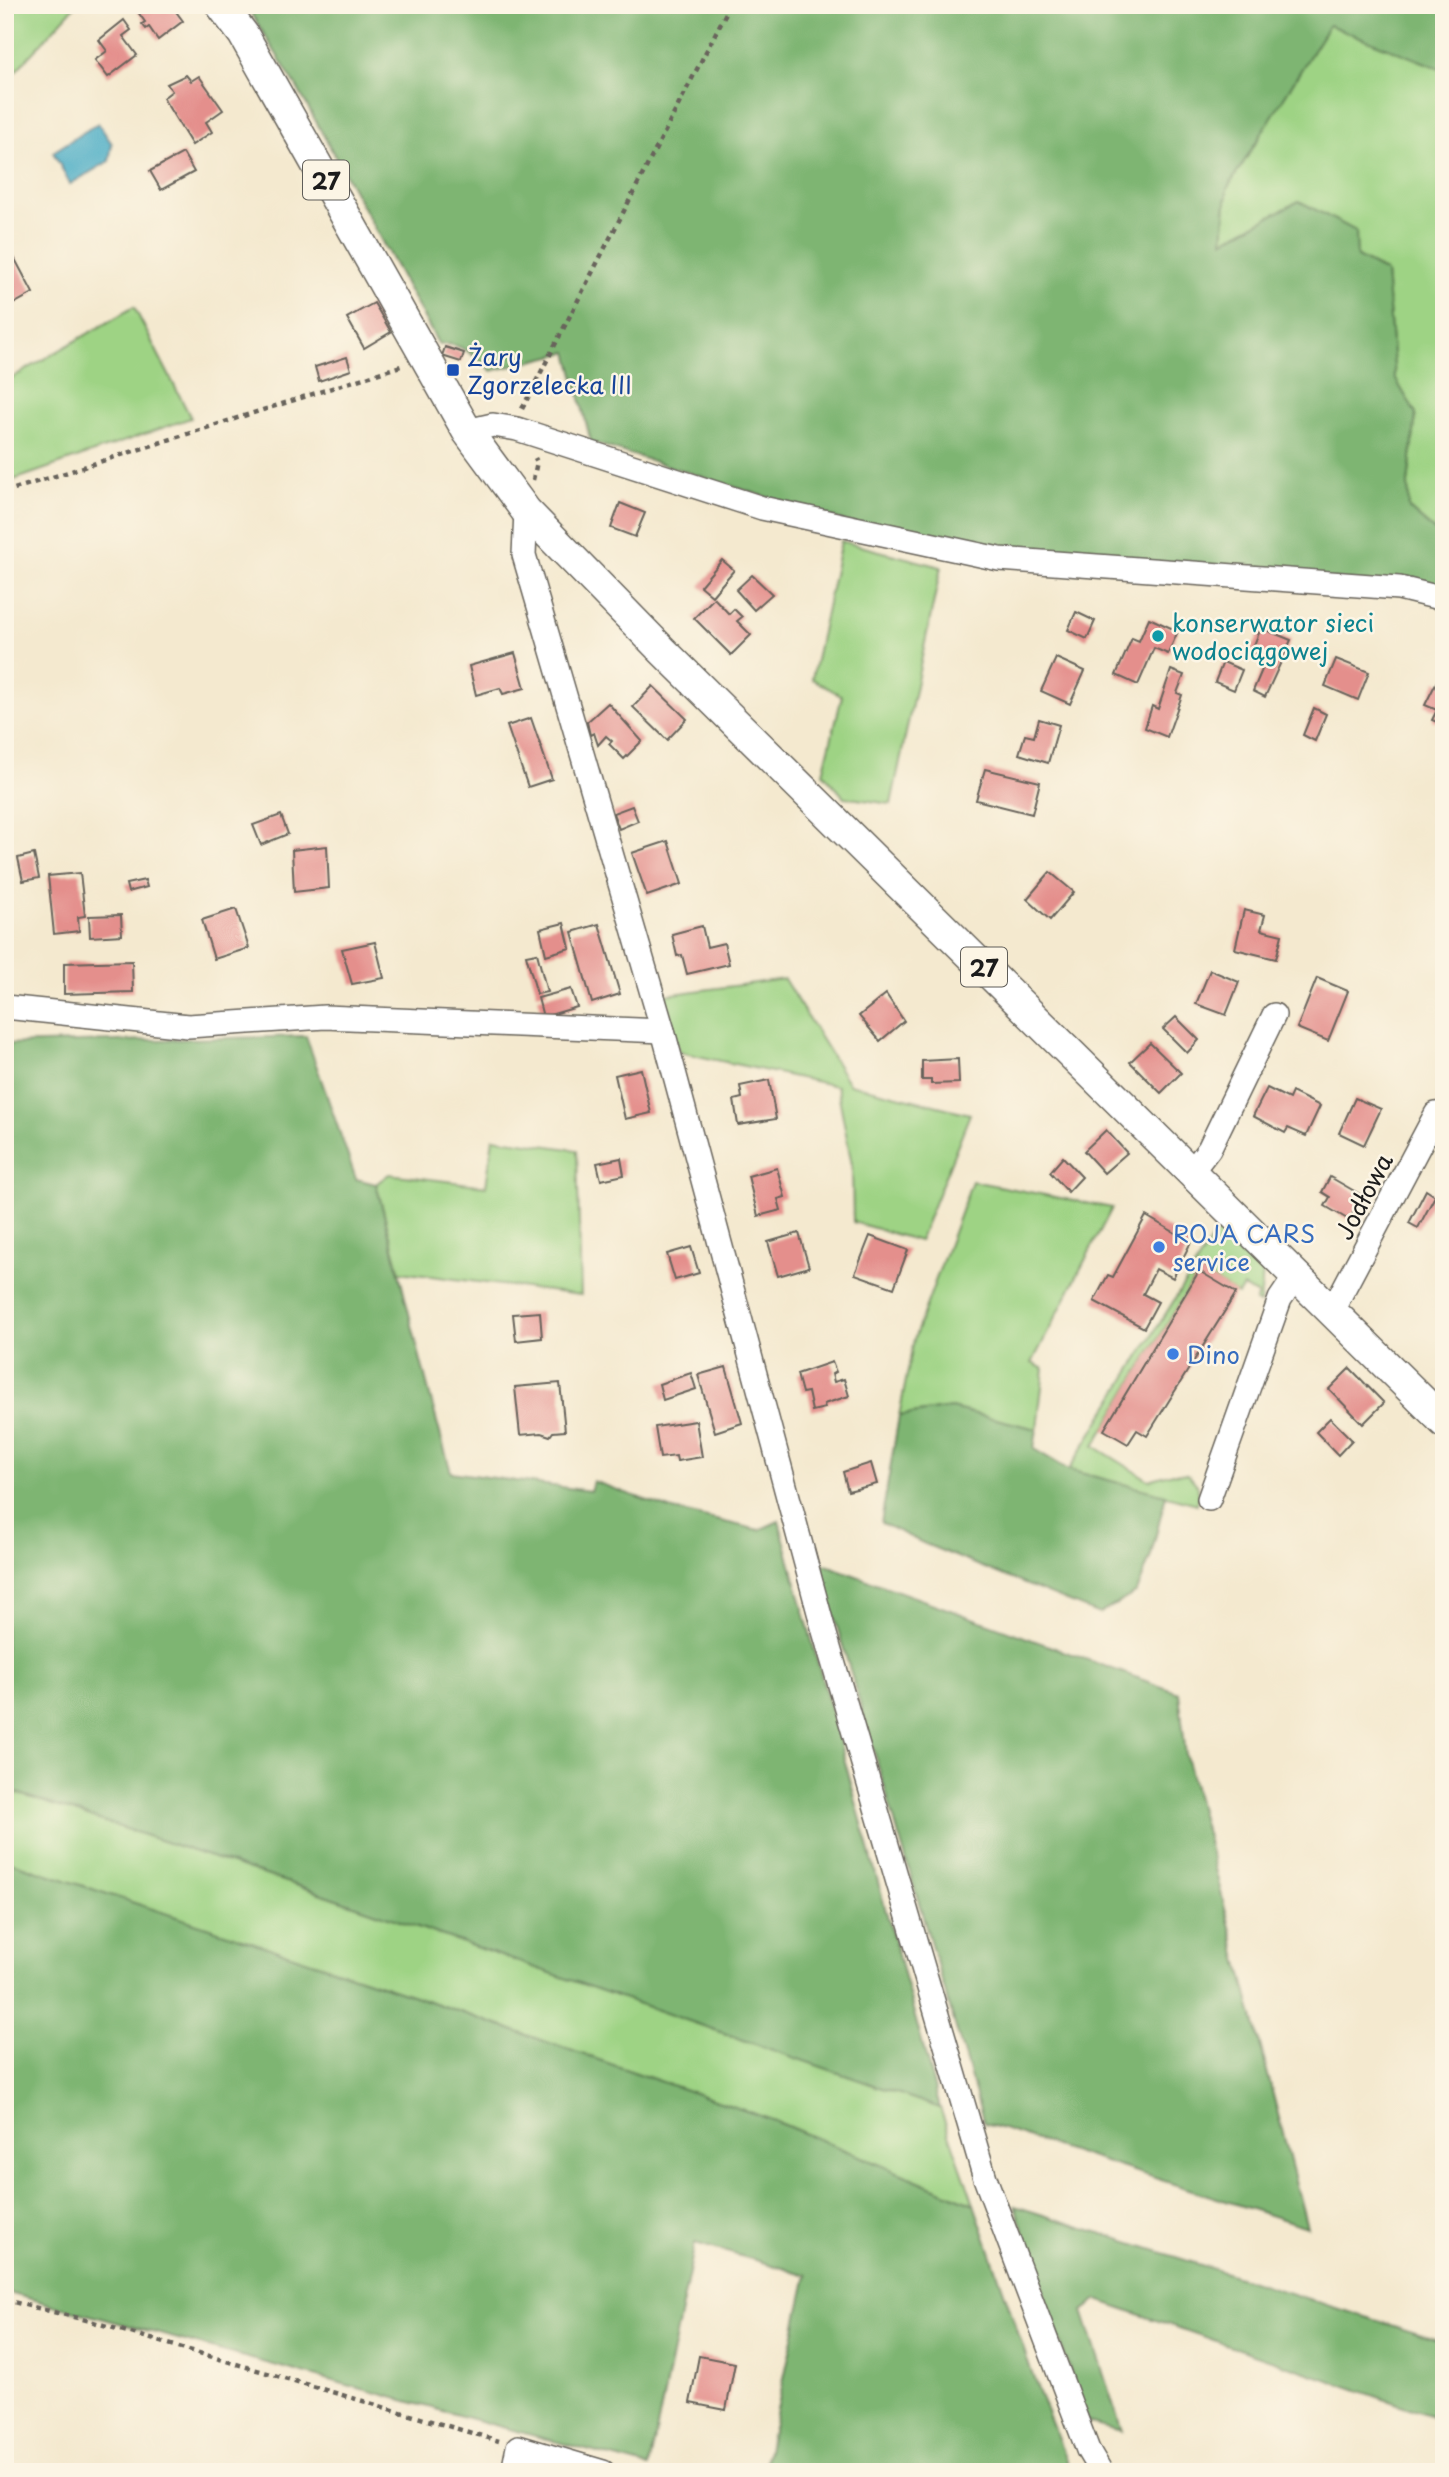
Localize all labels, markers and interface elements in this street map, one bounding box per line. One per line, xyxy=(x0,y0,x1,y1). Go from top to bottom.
road number: 27 xyxy=(303,160,349,200)
place label: Żary Zgorzelecka III xyxy=(467,338,632,402)
marker: Żary Zgorzelecka III xyxy=(445,362,461,378)
place label: konserwator sieci wodociągowej xyxy=(1172,604,1374,668)
marker: konserwator sieci wodociągowej xyxy=(1150,628,1166,644)
road number: 27 xyxy=(961,948,1007,986)
street label: Jodłowa xyxy=(1325,1146,1401,1245)
place label: ROJA CARS service xyxy=(1173,1215,1315,1279)
marker: ROJA CARS service xyxy=(1151,1239,1167,1255)
place label: Dino xyxy=(1187,1336,1240,1372)
marker: Dino xyxy=(1165,1346,1181,1362)

